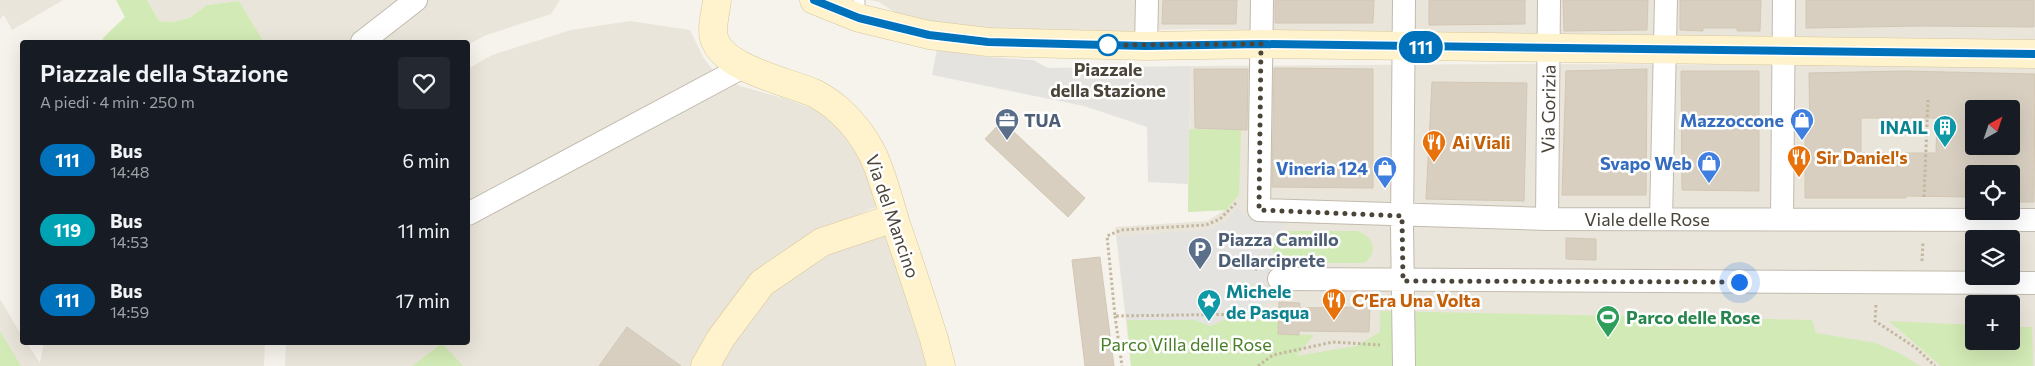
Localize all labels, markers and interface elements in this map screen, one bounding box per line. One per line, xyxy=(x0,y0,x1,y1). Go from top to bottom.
line badge: 111 xyxy=(1392,31,1450,63)
marker: Piazzale della Stazione xyxy=(1097,34,1119,56)
text: 111 xyxy=(1409,36,1433,58)
button: heart xyxy=(398,57,450,109)
text: Piazzale della Stazione xyxy=(40,58,288,87)
place label: Piazzale della Stazione xyxy=(1050,58,1166,101)
street label: Via Gorizia xyxy=(1536,65,1560,153)
text: A piedi · 4 min · 250 m xyxy=(40,92,195,111)
north arrow xyxy=(1965,100,2020,155)
map controls xyxy=(1965,100,2020,350)
office icon: TUA xyxy=(994,107,1020,141)
shop icon: Mazzoccone xyxy=(1789,107,1815,141)
place label: TUA xyxy=(1024,109,1061,131)
place label: Mazzoccone xyxy=(1680,109,1784,131)
building icon: INAIL xyxy=(1932,114,1958,148)
place label: INAIL xyxy=(1880,116,1928,138)
restaurant icon: Ai Viali xyxy=(1421,129,1447,163)
place label: Ai Viali xyxy=(1452,131,1511,153)
text: Bus xyxy=(110,139,142,162)
restaurant icon: Sir Daniel's xyxy=(1786,144,1812,178)
place label: Sir Daniel's xyxy=(1816,146,1908,168)
text: 111 xyxy=(55,149,80,171)
text: 6 min xyxy=(402,149,450,172)
shop icon: Svapo Web xyxy=(1696,150,1722,184)
street label: Via del Mancino xyxy=(862,151,924,281)
place label: Svapo Web xyxy=(1600,152,1692,174)
shop icon: Vineria 124 xyxy=(1372,155,1398,189)
place label: Vineria 124 xyxy=(1276,157,1368,179)
text: 14:48 xyxy=(110,162,150,181)
button: locate xyxy=(1965,165,2020,220)
street label: Viale delle Rose xyxy=(1584,208,1710,230)
text: Bus xyxy=(110,209,142,232)
text: 119 xyxy=(54,219,81,241)
text: 11 min xyxy=(398,219,450,242)
place label: Piazza Camillo Dellarciprete xyxy=(1218,228,1339,271)
button: layers xyxy=(1965,230,2020,285)
text: 14:53 xyxy=(110,232,149,251)
parking icon: Piazza Camillo Dellarciprete xyxy=(1187,236,1213,270)
your location xyxy=(1727,270,1752,295)
text: Bus xyxy=(110,279,142,302)
place label: Michele de Pasqua xyxy=(1226,280,1309,323)
restaurant icon: C’Era Una Volta xyxy=(1321,287,1347,321)
place icon: Michele de Pasqua xyxy=(1196,288,1222,322)
text: 111 xyxy=(55,289,80,311)
text: 17 min xyxy=(396,289,450,312)
place label: C’Era Una Volta xyxy=(1352,289,1480,311)
button: + xyxy=(1965,295,2020,350)
text: 14:59 xyxy=(110,302,149,321)
sports icon: Parco delle Rose xyxy=(1595,304,1621,338)
place label: Parco delle Rose xyxy=(1626,306,1760,328)
park label: Parco Villa delle Rose xyxy=(1100,333,1272,355)

